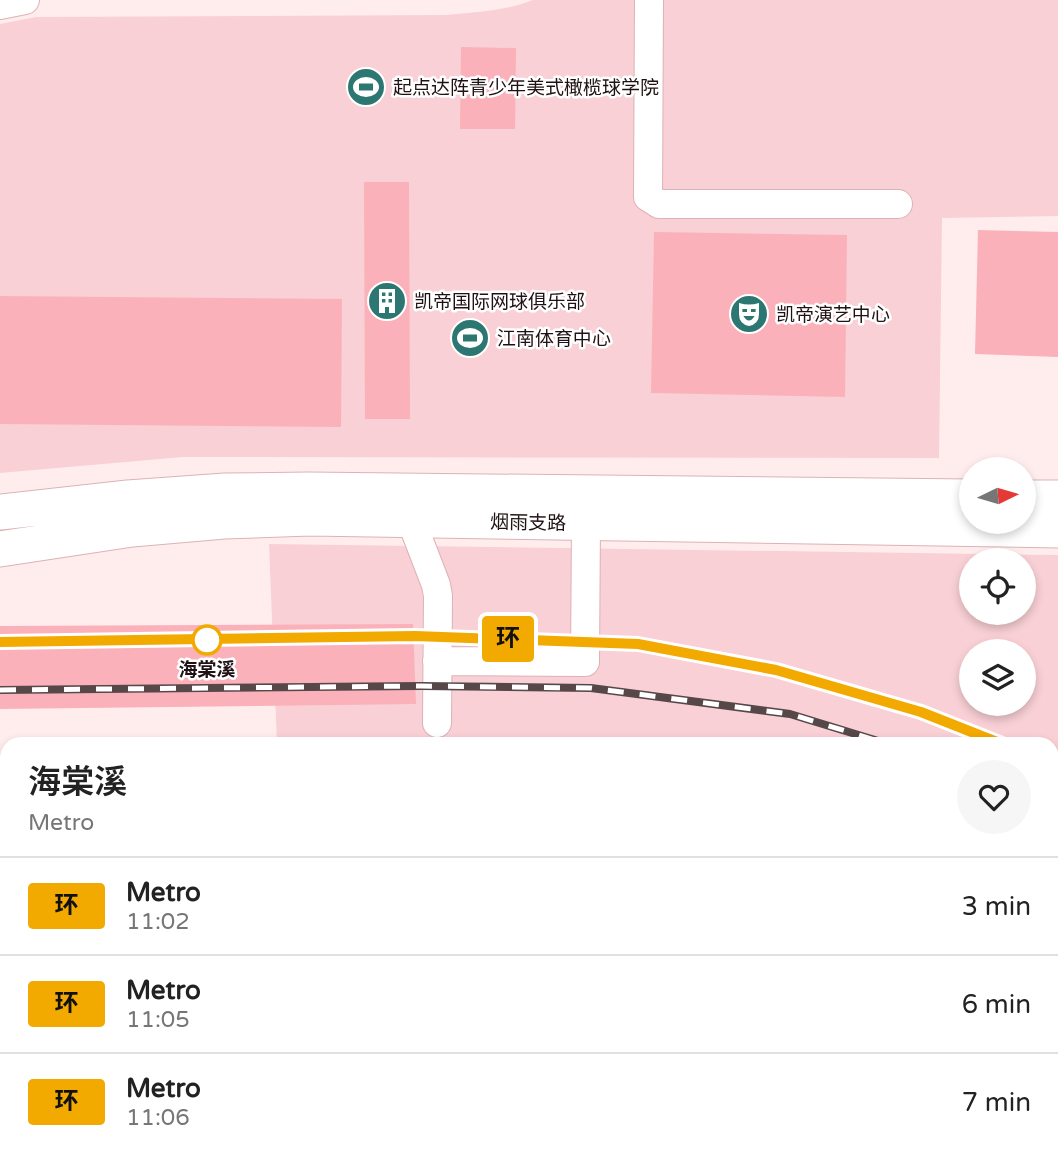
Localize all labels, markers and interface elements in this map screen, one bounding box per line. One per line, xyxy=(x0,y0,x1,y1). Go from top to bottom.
sports icon: 起点达阵青少年美式橄榄球学院 xyxy=(345,66,387,108)
place label: 起点达阵青少年美式橄榄球学院 xyxy=(393,77,659,99)
building icon: 凯帝国际网球俱乐部 xyxy=(366,280,408,322)
place label: 凯帝国际网球俱乐部 xyxy=(414,291,585,313)
theatre icon: 凯帝演艺中心 xyxy=(728,293,770,335)
place label: 凯帝演艺中心 xyxy=(776,304,890,326)
sports icon: 江南体育中心 xyxy=(449,317,491,359)
place label: 江南体育中心 xyxy=(497,328,611,350)
north arrow xyxy=(959,457,1036,534)
map controls xyxy=(959,457,1036,716)
street label: 烟雨支路 xyxy=(490,511,566,535)
button: locate xyxy=(959,548,1036,625)
line badge: 环 xyxy=(485,616,531,662)
text: 环 xyxy=(496,624,520,653)
marker: 海棠溪 xyxy=(192,625,222,655)
button: layers xyxy=(959,639,1036,716)
place label: 海棠溪 xyxy=(178,659,236,681)
button: heart xyxy=(957,760,1031,834)
text: 海棠溪 xyxy=(28,763,127,802)
text: Metro xyxy=(28,809,94,837)
text: Metro xyxy=(126,877,201,908)
text: 环 xyxy=(55,891,79,920)
text: 3 min xyxy=(962,891,1031,922)
text: 11:02 xyxy=(126,908,190,936)
text: Metro xyxy=(126,975,201,1006)
text: 环 xyxy=(55,989,79,1018)
text: 6 min xyxy=(962,989,1031,1020)
text: 11:05 xyxy=(126,1006,190,1034)
text: Metro xyxy=(126,1073,201,1104)
text: 环 xyxy=(55,1087,79,1116)
text: 7 min xyxy=(962,1087,1031,1118)
text: 11:06 xyxy=(126,1104,190,1132)

